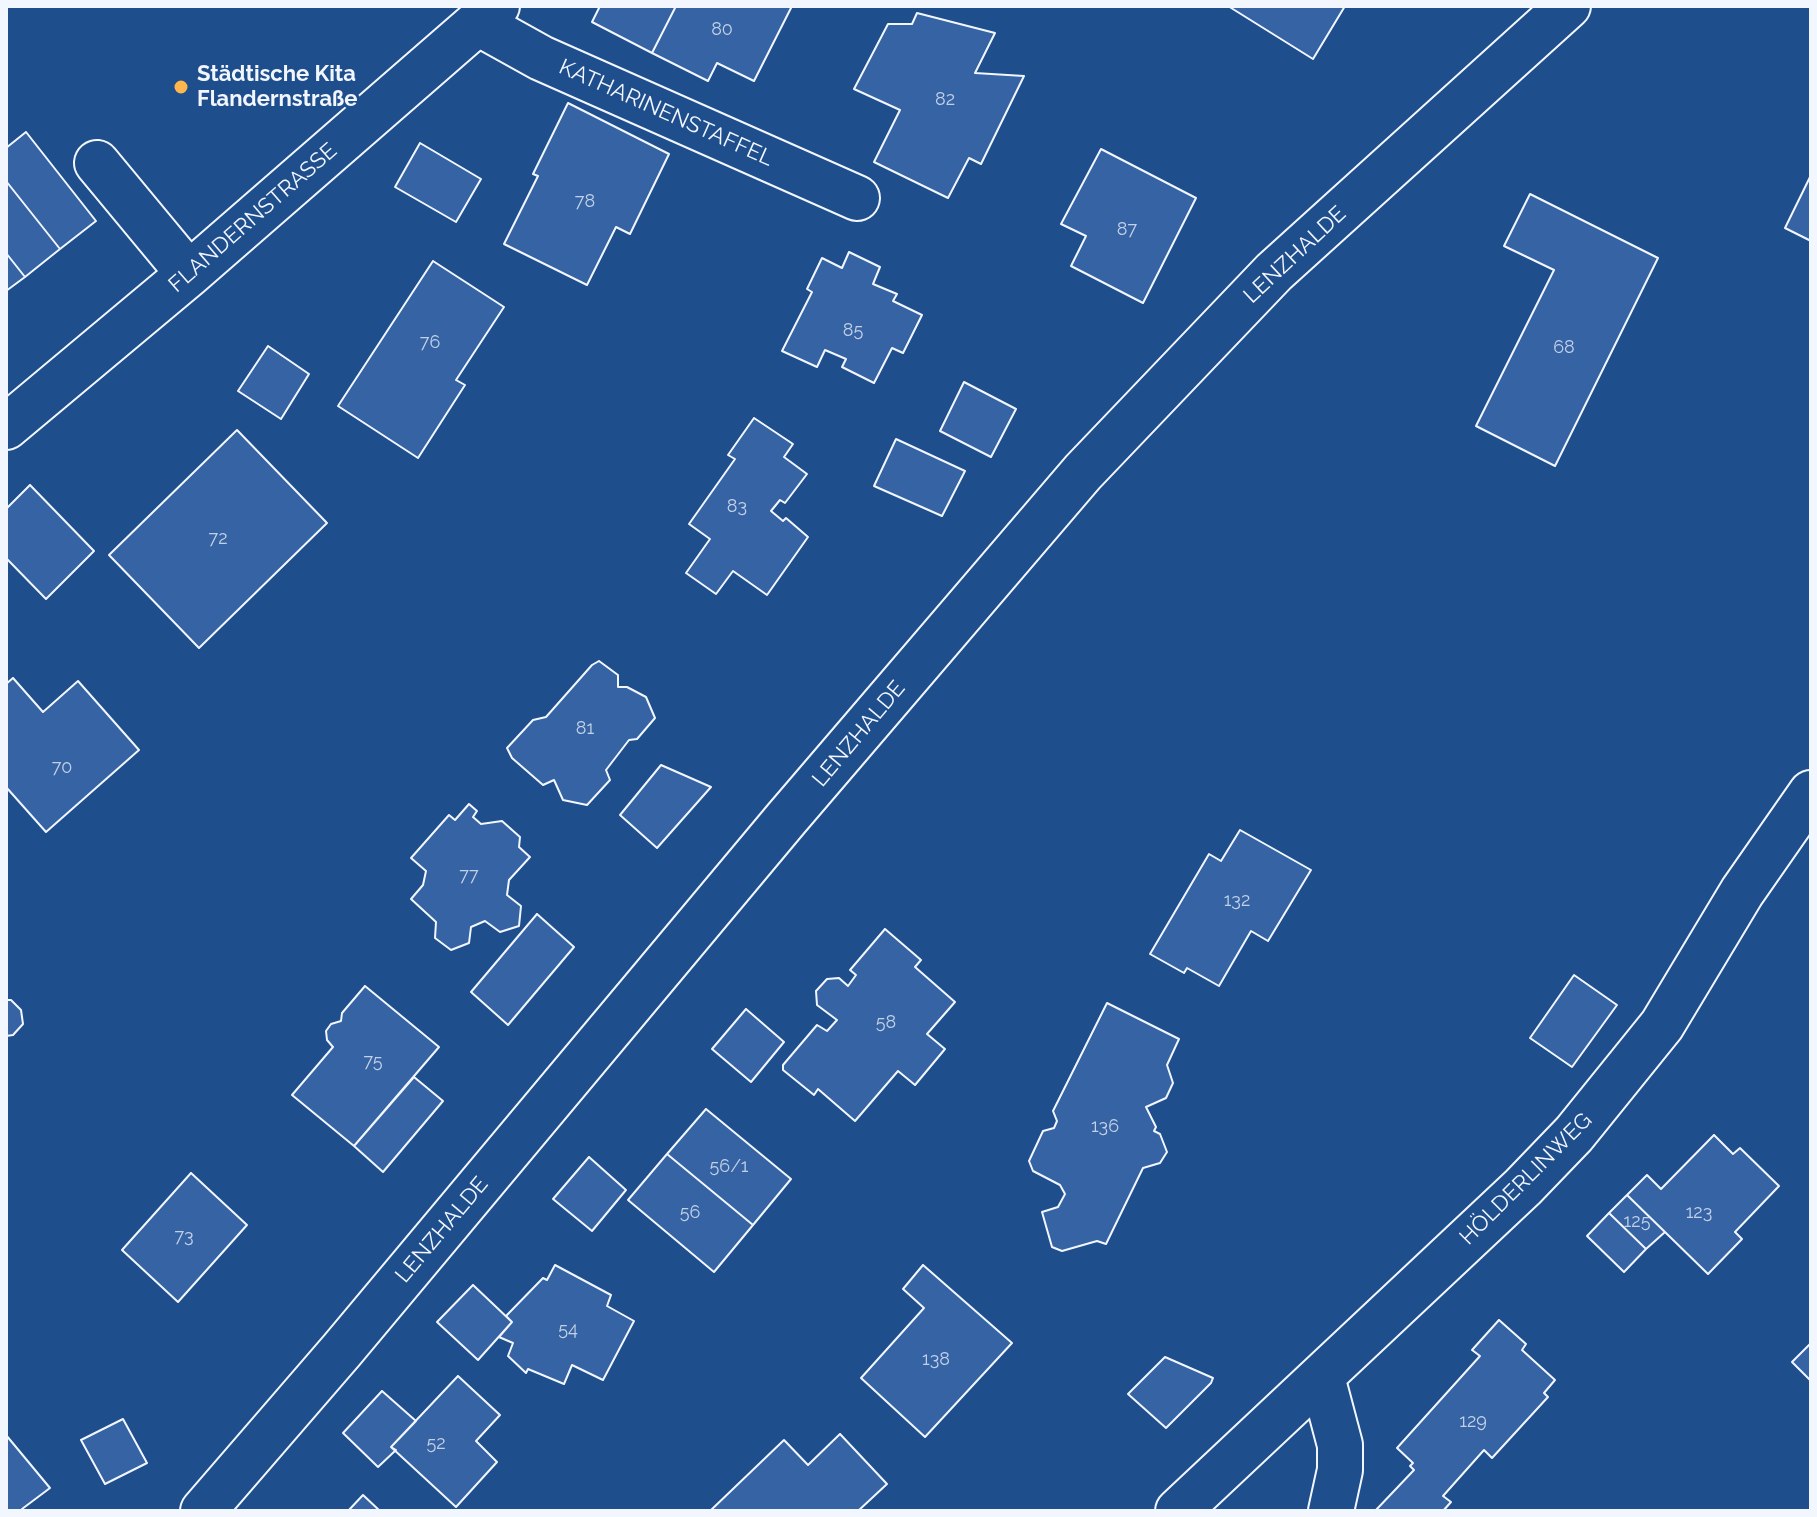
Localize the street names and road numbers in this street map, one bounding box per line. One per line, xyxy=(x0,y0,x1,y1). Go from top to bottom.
street label: KATHARINENSTAFFEL xyxy=(555,54,777,172)
street label: FLANDERNSTRASSE xyxy=(164,138,342,298)
street label: LENZHALDE xyxy=(1238,201,1352,309)
street label: LENZHALDE xyxy=(807,676,911,792)
street label: HÖLDERLINWEG xyxy=(1454,1107,1598,1251)
street label: LENZHALDE xyxy=(390,1172,494,1288)

